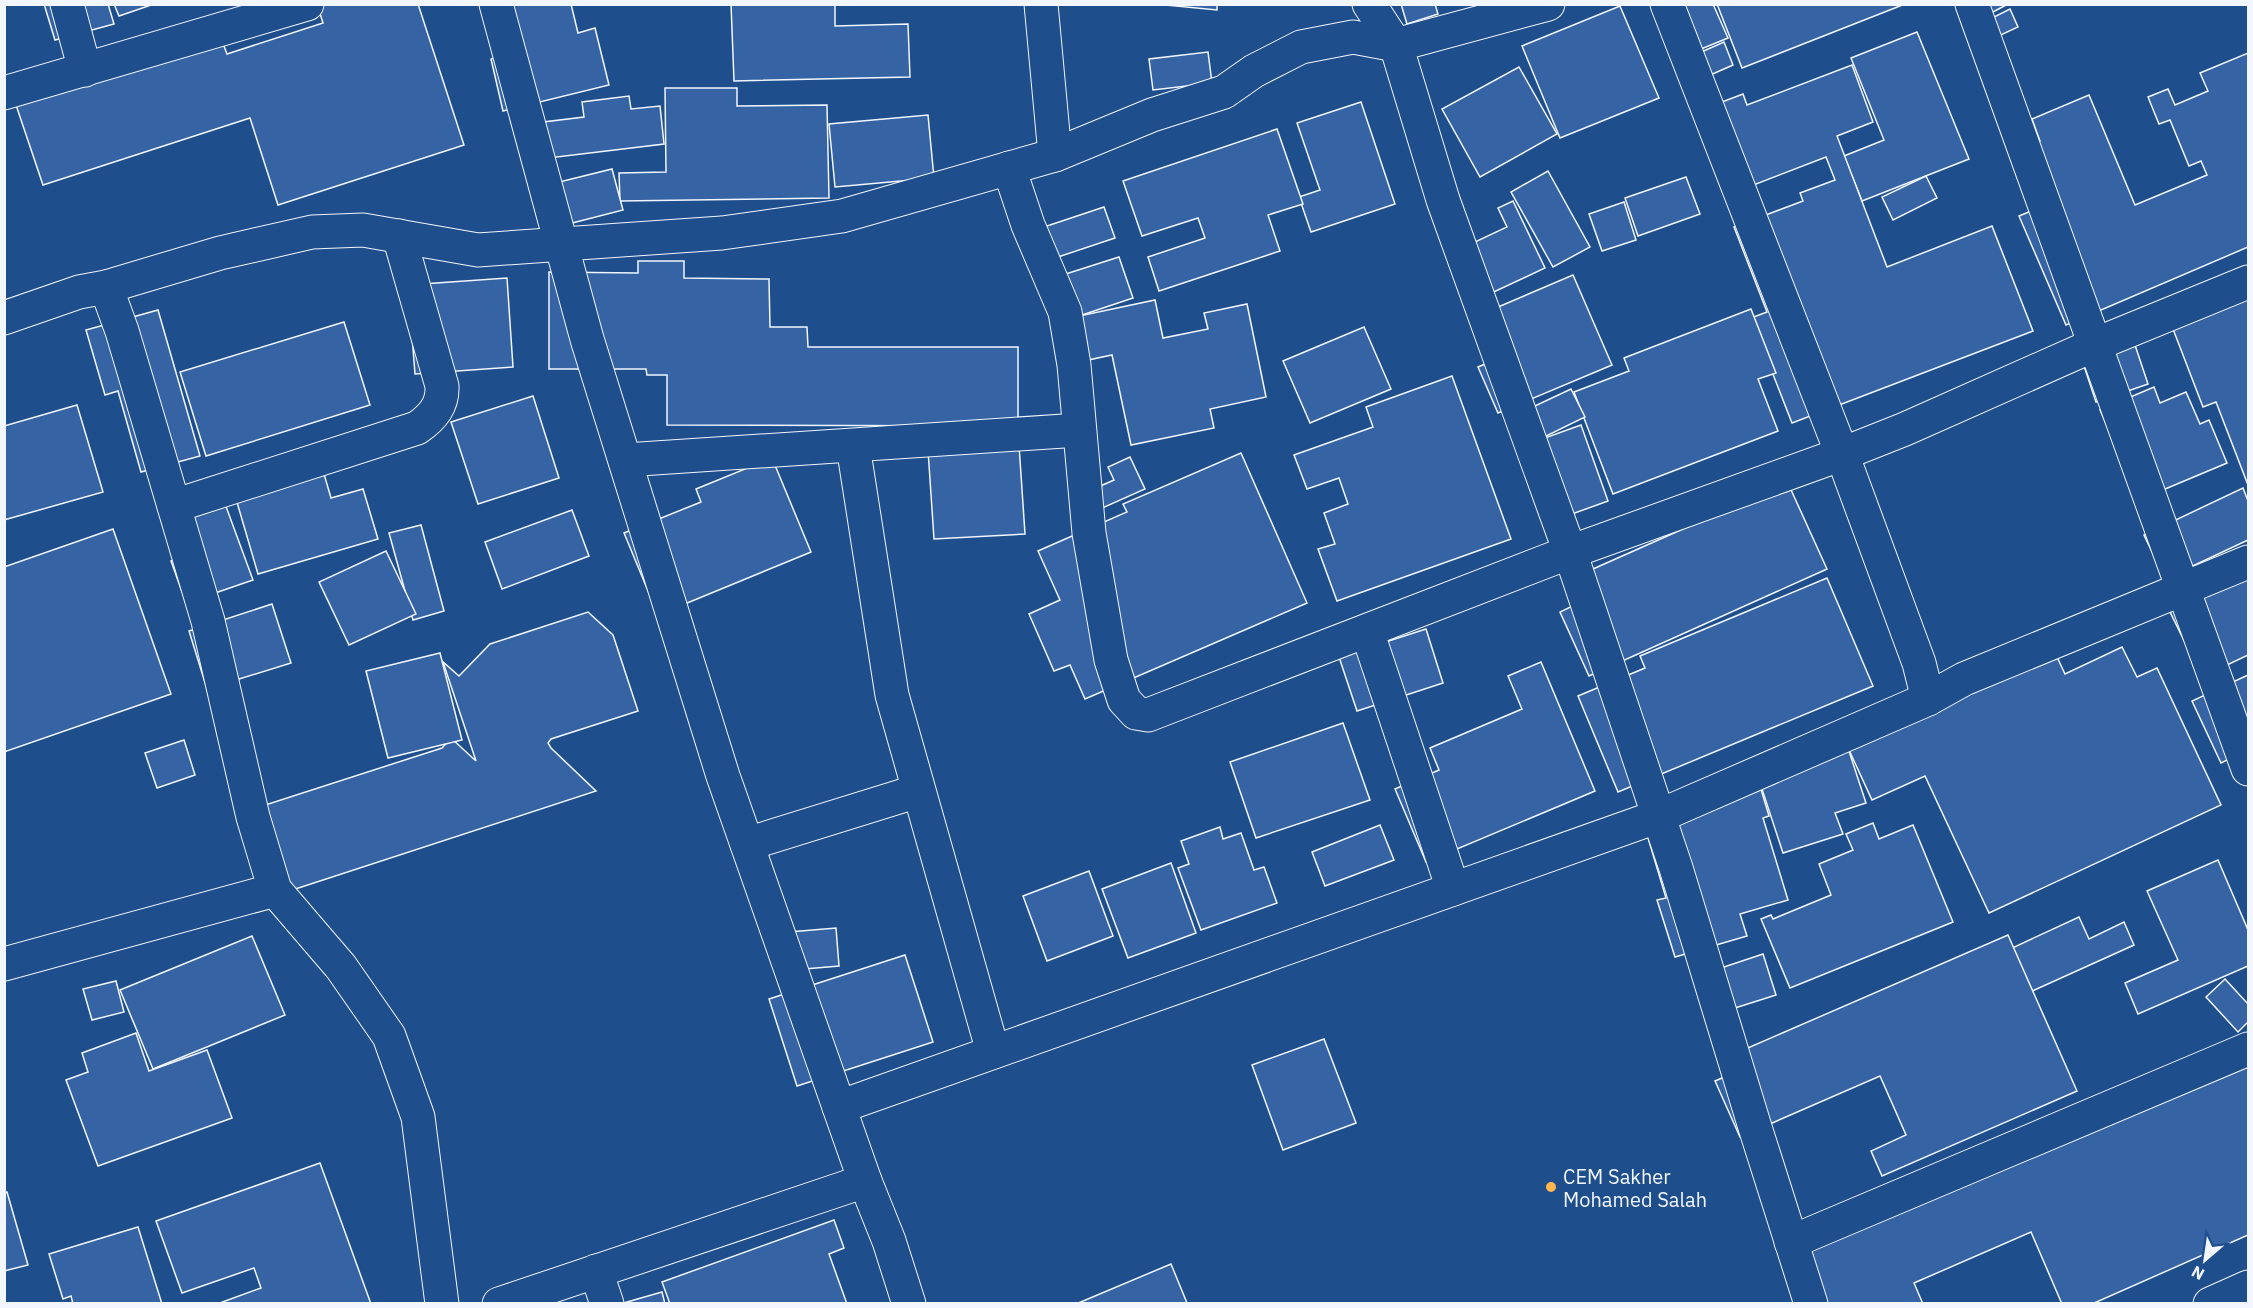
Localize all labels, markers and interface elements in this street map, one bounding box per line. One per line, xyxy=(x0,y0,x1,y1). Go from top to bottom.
place label: CEM Sakher Mohamed Salah xyxy=(1563,1163,1707,1213)
marker: CEM Sakher Mohamed Salah xyxy=(1544,1180,1558,1194)
north arrow xyxy=(2175,1230,2235,1290)
text: N xyxy=(2188,1262,2208,1285)

